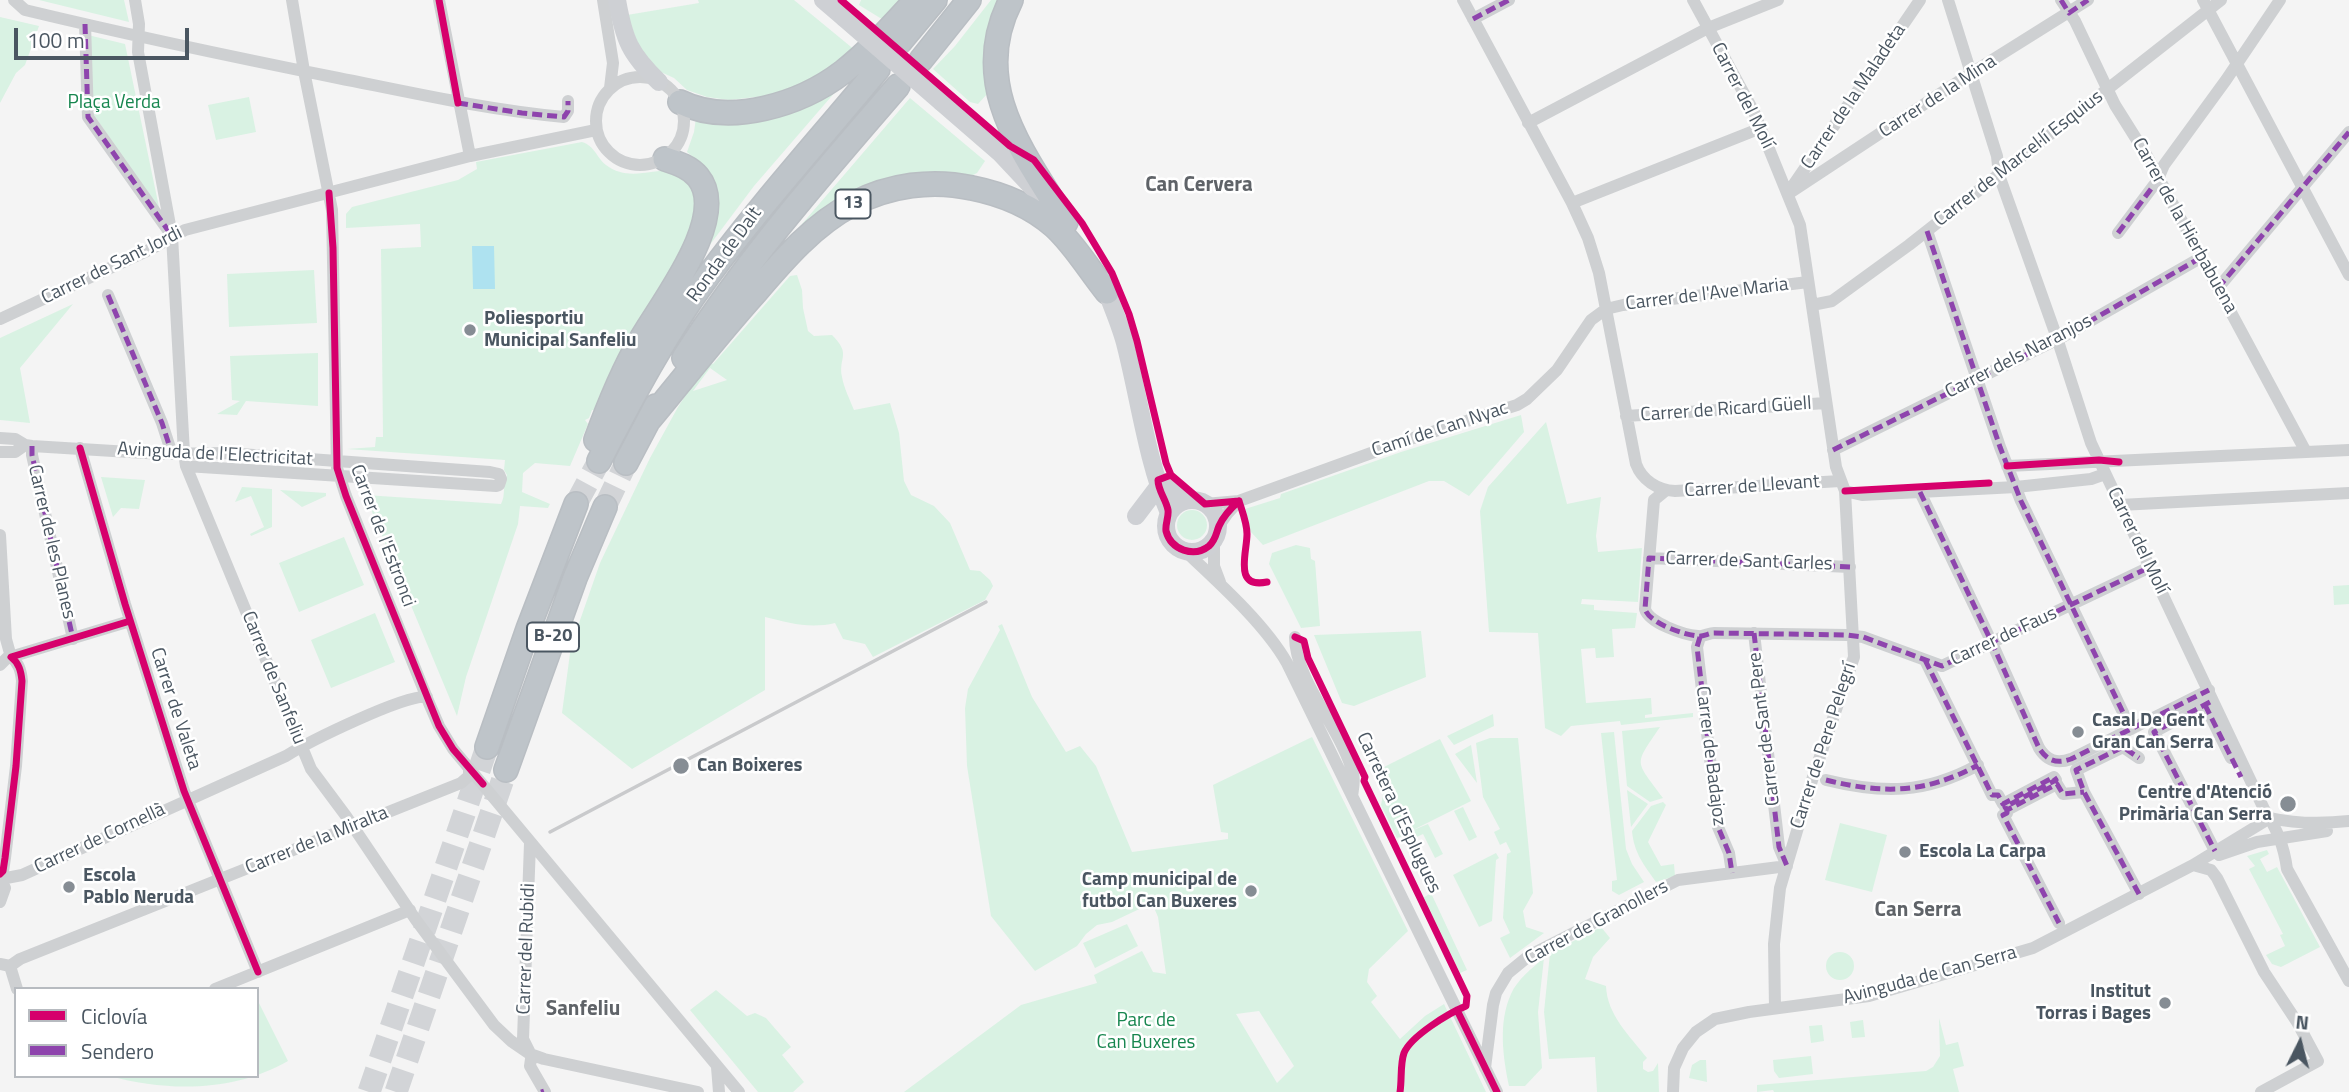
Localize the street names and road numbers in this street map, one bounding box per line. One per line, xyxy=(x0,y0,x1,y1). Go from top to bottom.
street label: Carrer de la Maladeta xyxy=(1797,20,1911,174)
street label: Carrer del Molí xyxy=(1706,39,1778,153)
street label: Carrer de la Mina xyxy=(1875,51,2001,143)
street label: Carrer de Marcel·lí Esquius xyxy=(1930,86,2108,232)
street label: Carrer de la Hierbabuena xyxy=(2126,134,2242,318)
road number: 13 xyxy=(836,190,870,218)
street label: Ronda de Dalt xyxy=(683,203,767,307)
street label: Carrer de Sant Jordi xyxy=(38,222,186,310)
street label: Carrer de l'Ave Maria xyxy=(1624,274,1790,316)
street label: Carrer dels Naranjos xyxy=(1942,310,2096,404)
street label: Carrer de Ricard Güell xyxy=(1640,393,1812,427)
street label: Camí de Can Nyac xyxy=(1369,397,1511,463)
street label: Avinguda de l'Electricitat xyxy=(117,438,313,472)
street label: Carrer de l'Estronci xyxy=(344,462,420,610)
street label: Carrer de les Planes xyxy=(22,463,80,621)
street label: Carrer de Llevant xyxy=(1684,471,1820,503)
street label: Carrer del Molí xyxy=(2101,484,2173,598)
street label: Carrer de Sant Carles xyxy=(1665,548,1833,576)
street label: Carrer de Faus xyxy=(1947,602,2061,672)
street label: Carrer de Sanfeliu xyxy=(236,608,310,748)
road number: B-20 xyxy=(527,622,579,652)
street label: Carrer de Valeta xyxy=(145,645,205,773)
street label: Carrer de Sant Pere xyxy=(1744,651,1786,807)
street label: Carrer de Pere Pelegrí xyxy=(1786,660,1862,832)
street label: Carrer de Badajoz xyxy=(1690,685,1730,827)
street label: Carretera d'Esplugues xyxy=(1351,729,1445,897)
street label: Carrer de Cornellà xyxy=(31,799,169,879)
street label: Carrer de la Miralta xyxy=(242,802,392,880)
street label: Carrer de Granollers xyxy=(1522,876,1672,970)
street label: Carrer del Rubidi xyxy=(513,883,541,1015)
street label: Avinguda de Can Serra xyxy=(1841,942,2019,1010)

